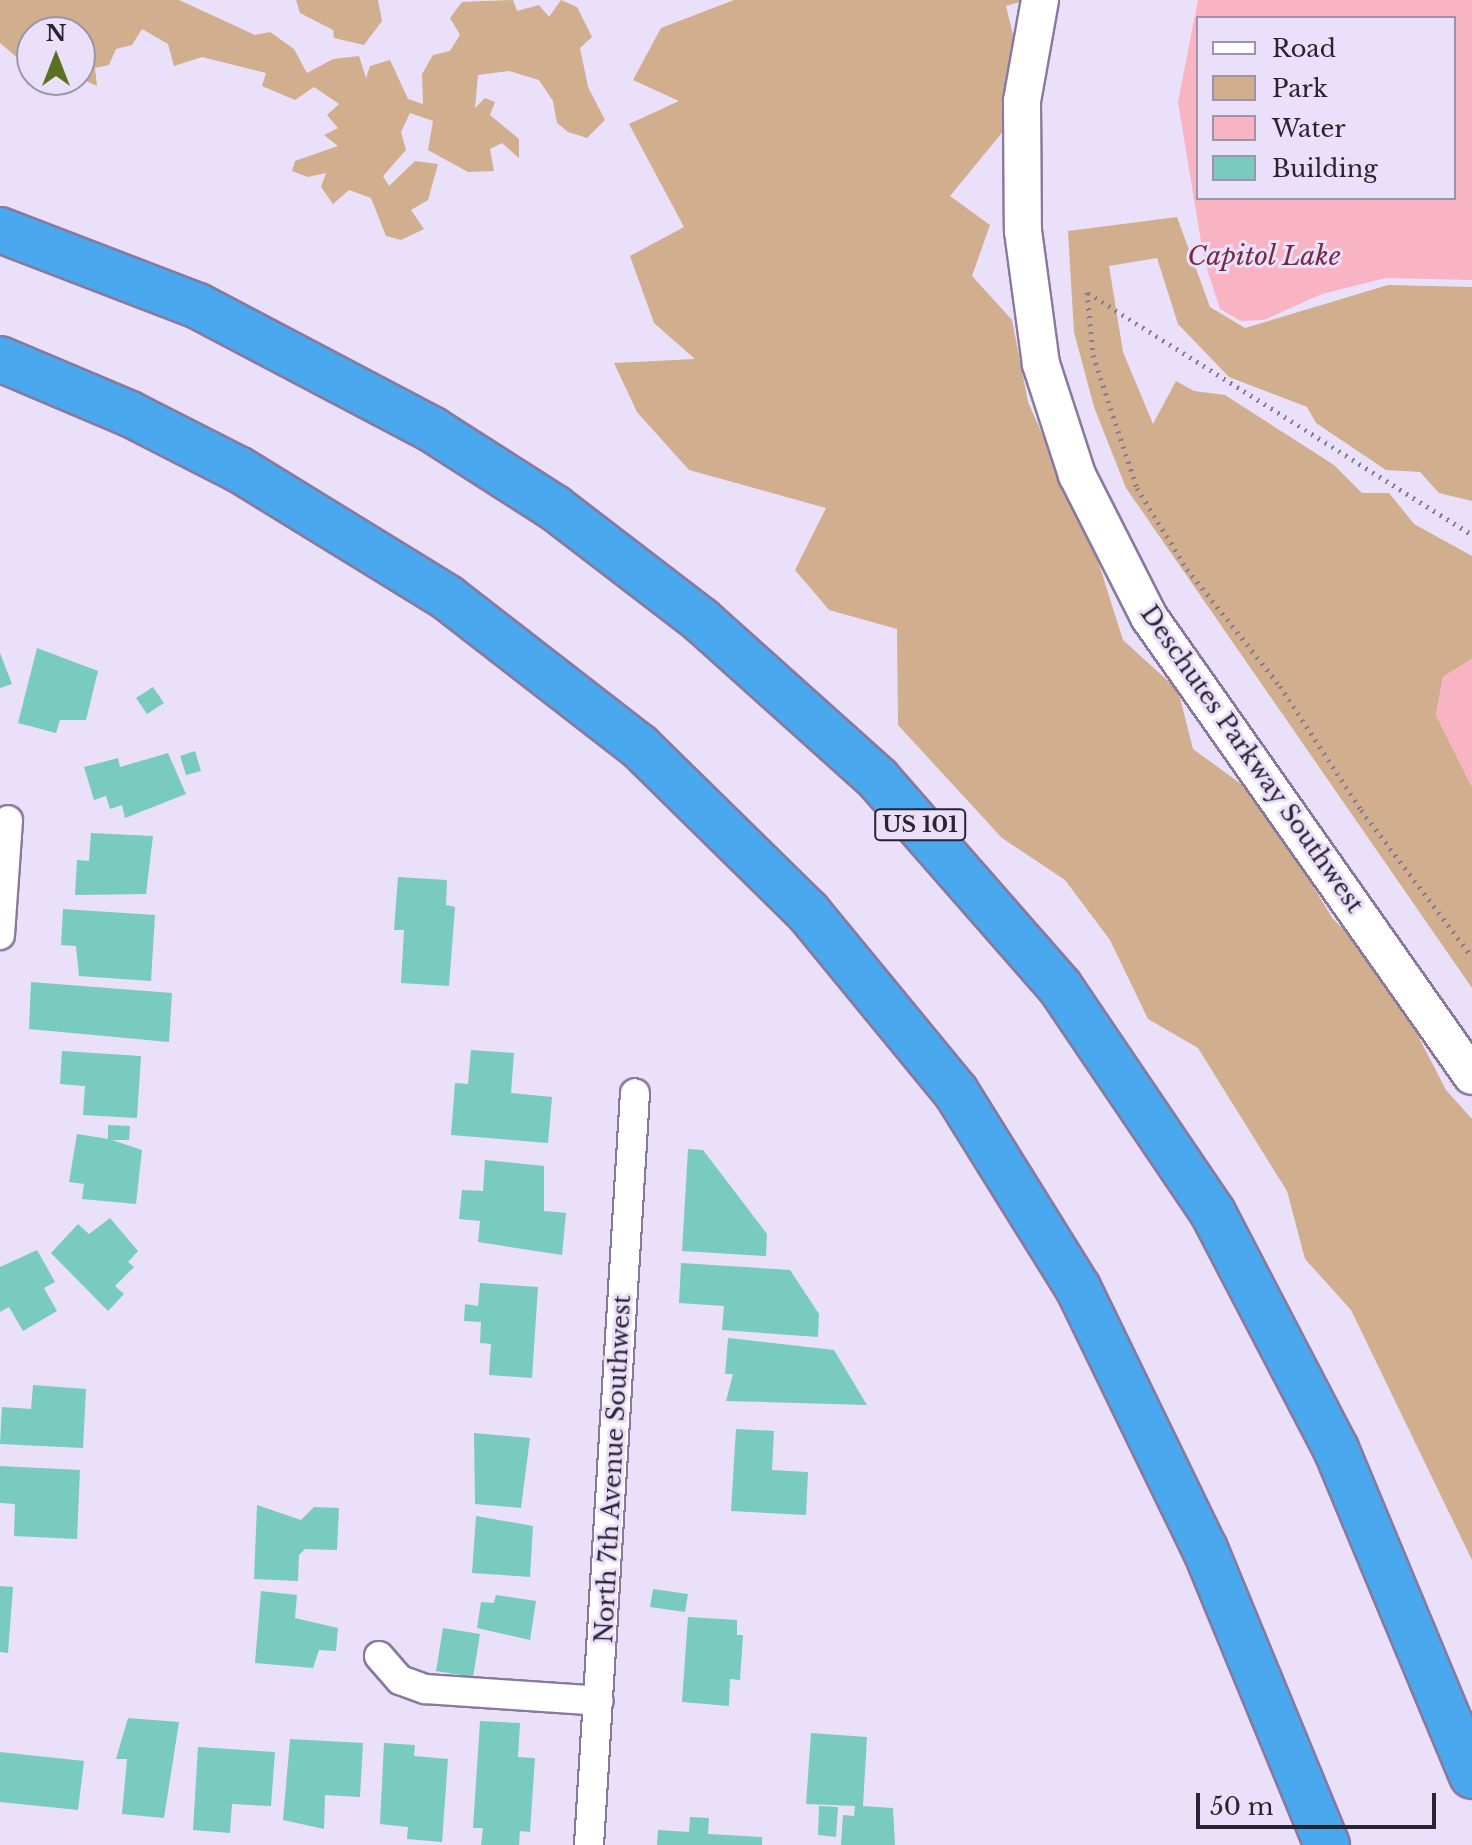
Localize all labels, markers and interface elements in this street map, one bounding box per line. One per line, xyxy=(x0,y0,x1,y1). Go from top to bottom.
north arrow xyxy=(16,16,96,96)
legend xyxy=(1196,16,1456,200)
text: N xyxy=(46,20,66,47)
text: Road xyxy=(1272,34,1336,63)
text: Park xyxy=(1272,74,1328,103)
text: Water xyxy=(1272,114,1346,143)
text: Building xyxy=(1272,154,1378,183)
water label: Capitol Lake xyxy=(1187,241,1341,273)
street label: Deschutes Parkway Southwest xyxy=(1134,600,1370,918)
road number: US 101 xyxy=(874,807,966,843)
street label: North 7th Avenue Southwest xyxy=(589,1294,637,1644)
scale bar xyxy=(1200,1777,1440,1827)
text: 50 m xyxy=(1210,1792,1273,1821)

